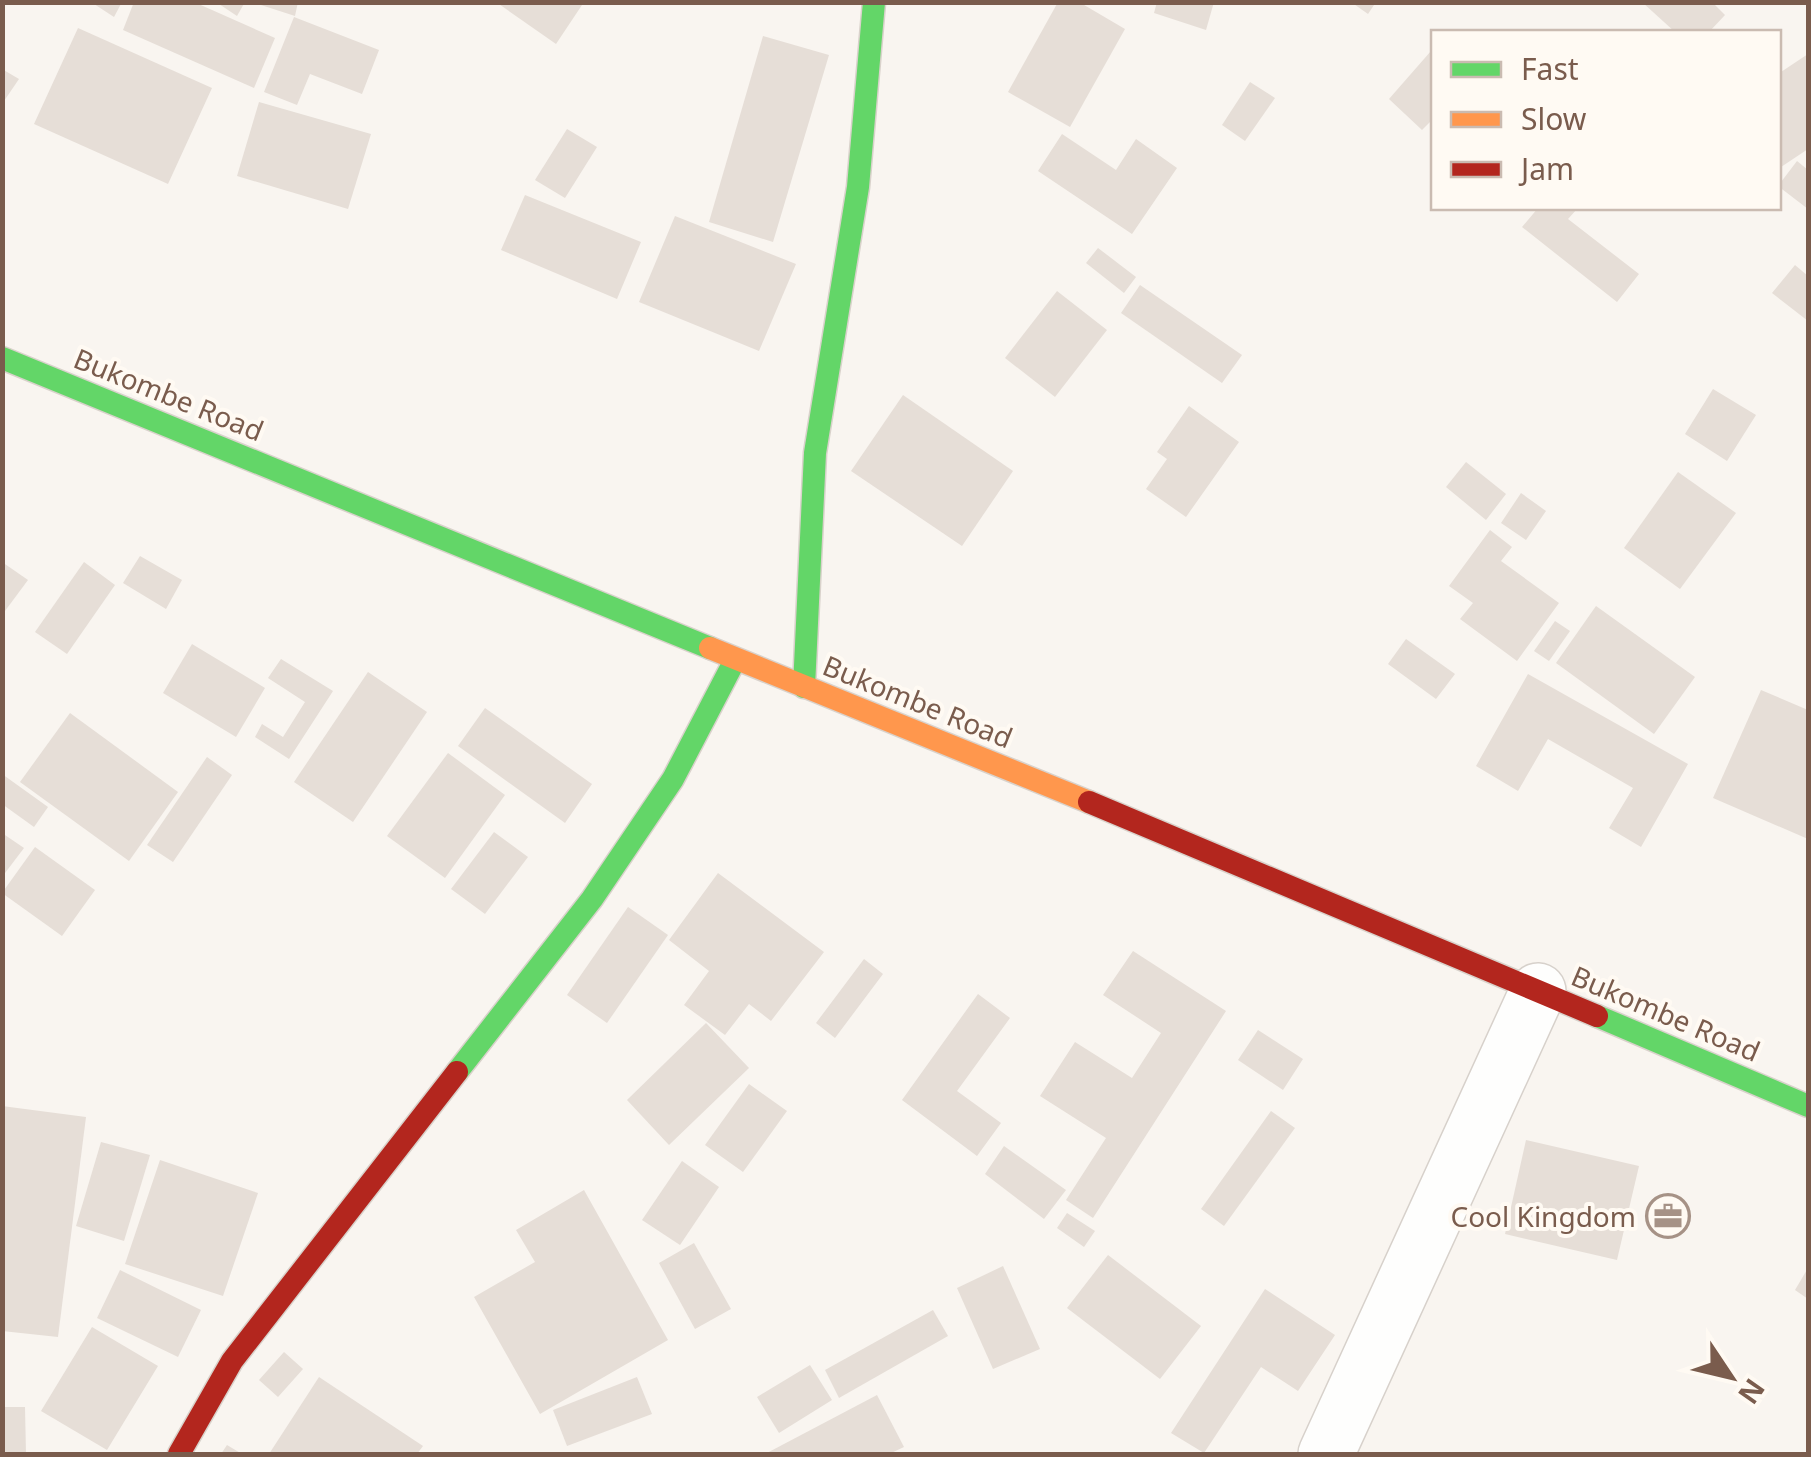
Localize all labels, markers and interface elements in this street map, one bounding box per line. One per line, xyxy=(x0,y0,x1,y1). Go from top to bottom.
legend xyxy=(1431,30,1781,210)
text: Fast xyxy=(1521,48,1579,89)
text: Slow xyxy=(1521,98,1587,139)
text: Jam xyxy=(1518,148,1574,189)
street label: Bukombe Road xyxy=(69,339,269,449)
street label: Bukombe Road xyxy=(818,646,1018,756)
street label: Bukombe Road xyxy=(1566,956,1766,1070)
office icon: Cool Kingdom xyxy=(1645,1193,1691,1239)
place label: Cool Kingdom xyxy=(1450,1197,1636,1235)
north arrow xyxy=(1681,1327,1781,1427)
text: N xyxy=(1730,1372,1774,1412)

